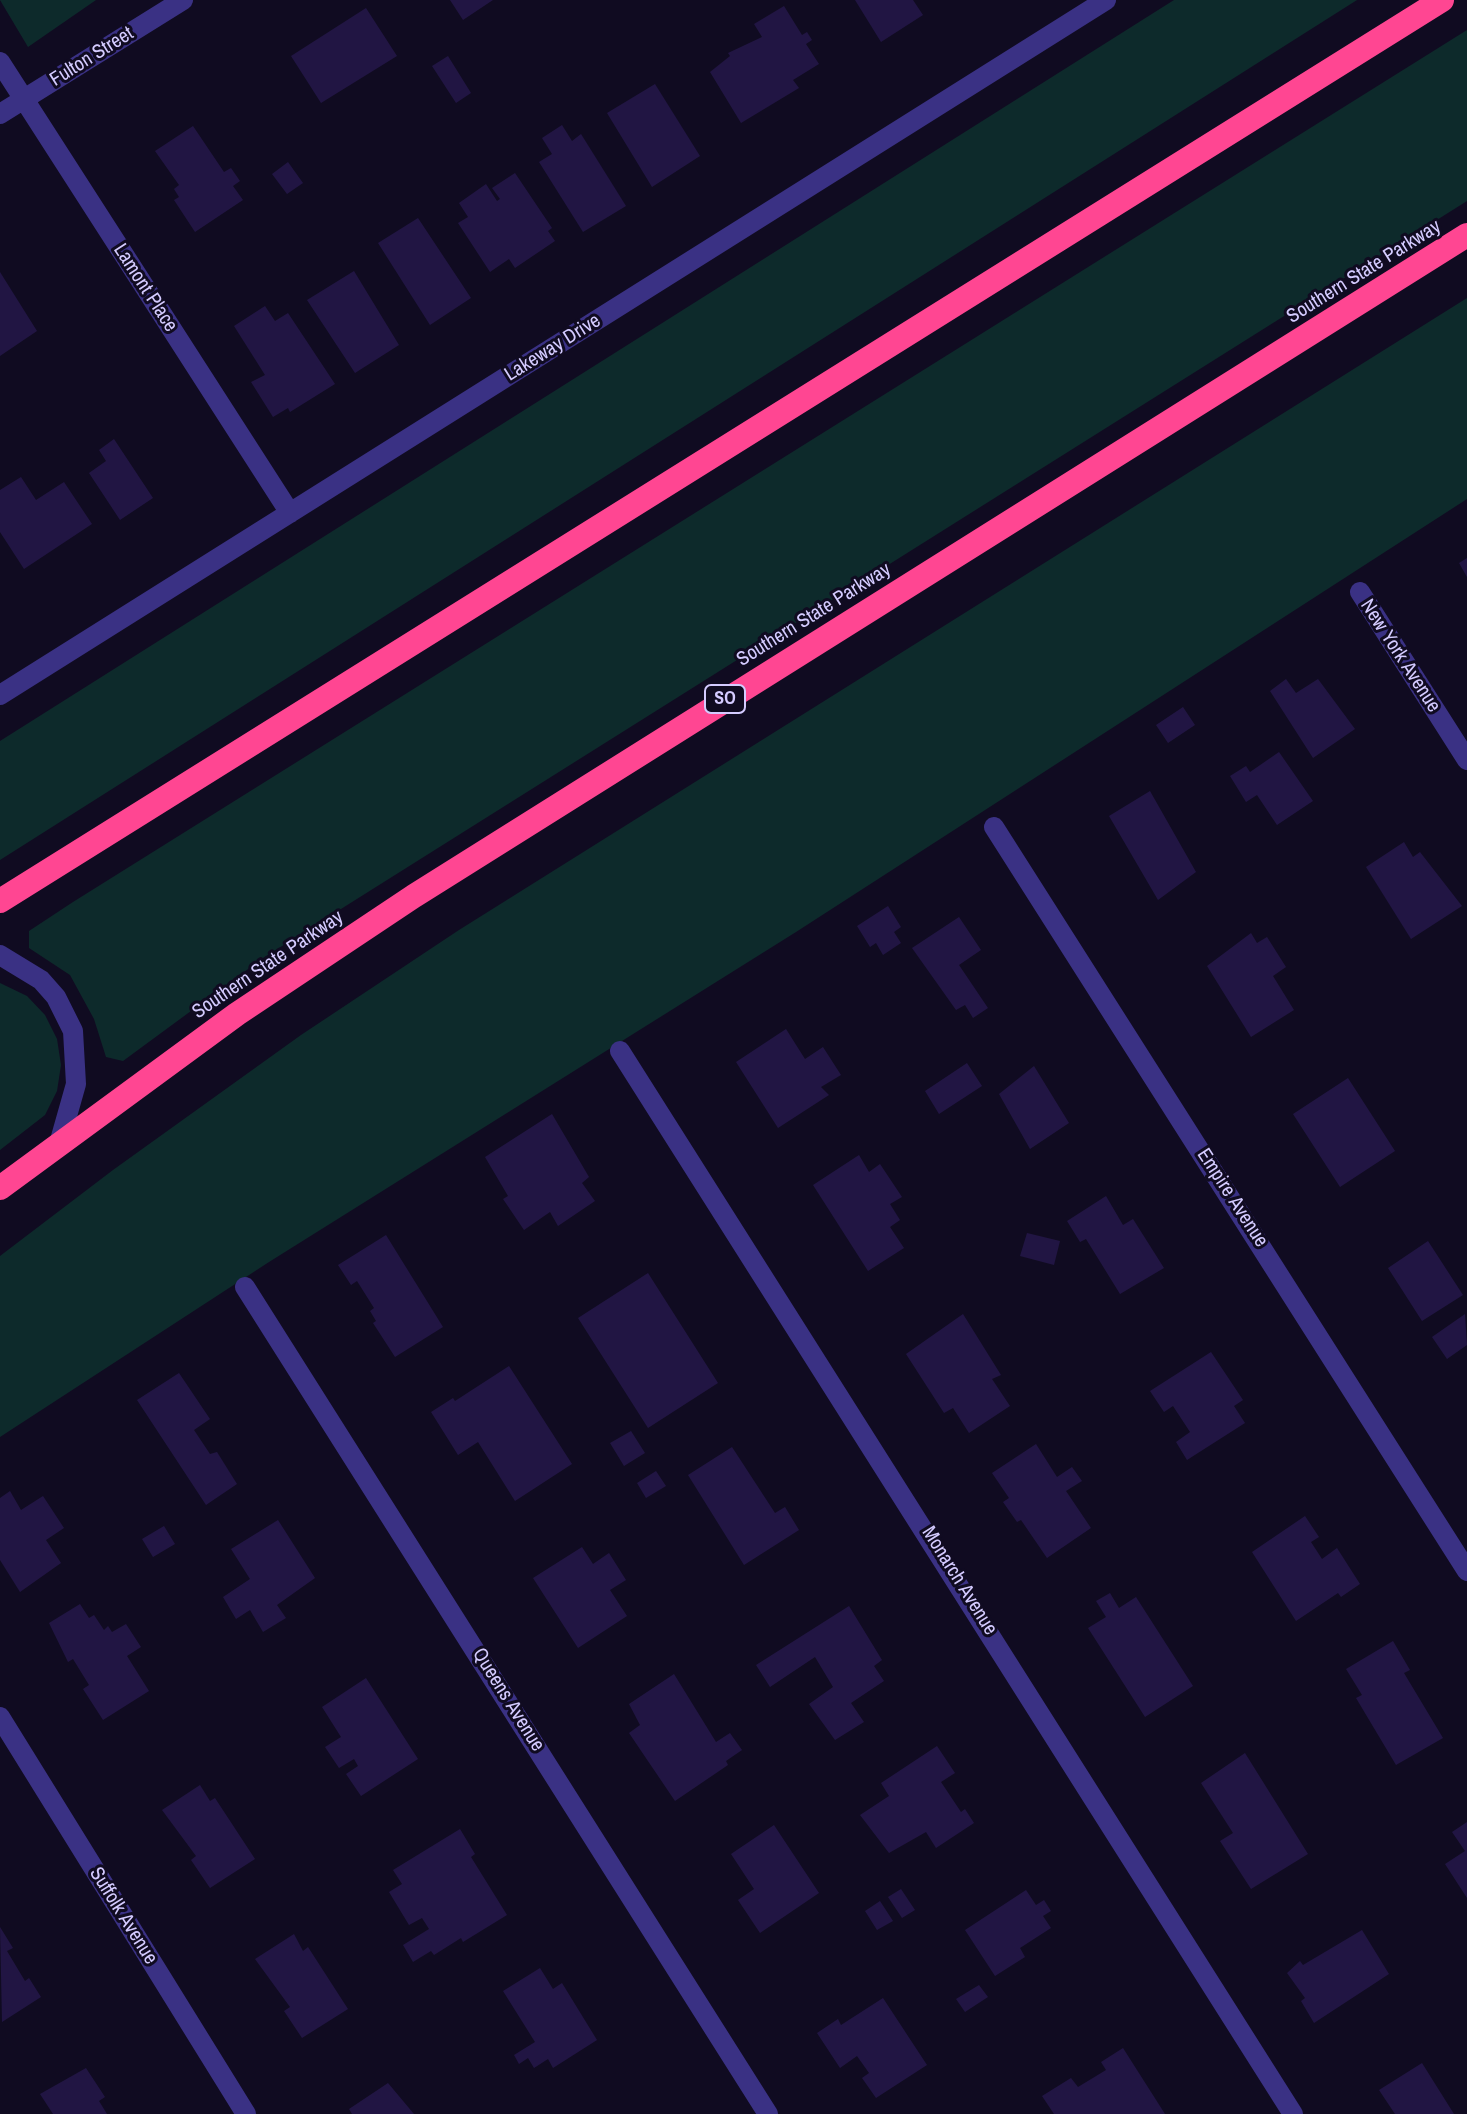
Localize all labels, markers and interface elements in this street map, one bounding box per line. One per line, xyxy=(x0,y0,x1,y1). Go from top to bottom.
street label: Fulton Street xyxy=(46,22,138,92)
street label: Southern State Parkway xyxy=(1283,215,1445,329)
street label: Lamont Place xyxy=(108,239,182,337)
street label: Lakeway Drive xyxy=(501,309,605,387)
street label: Southern State Parkway xyxy=(733,558,895,672)
street label: New York Avenue xyxy=(1355,595,1445,717)
road number: SO xyxy=(705,685,745,713)
street label: Southern State Parkway xyxy=(188,906,348,1024)
street label: Empire Avenue xyxy=(1191,1144,1273,1252)
street label: Monarch Avenue xyxy=(916,1522,1002,1640)
street label: Queens Avenue xyxy=(467,1644,549,1756)
street label: Suffolk Avenue xyxy=(84,1863,162,1969)

